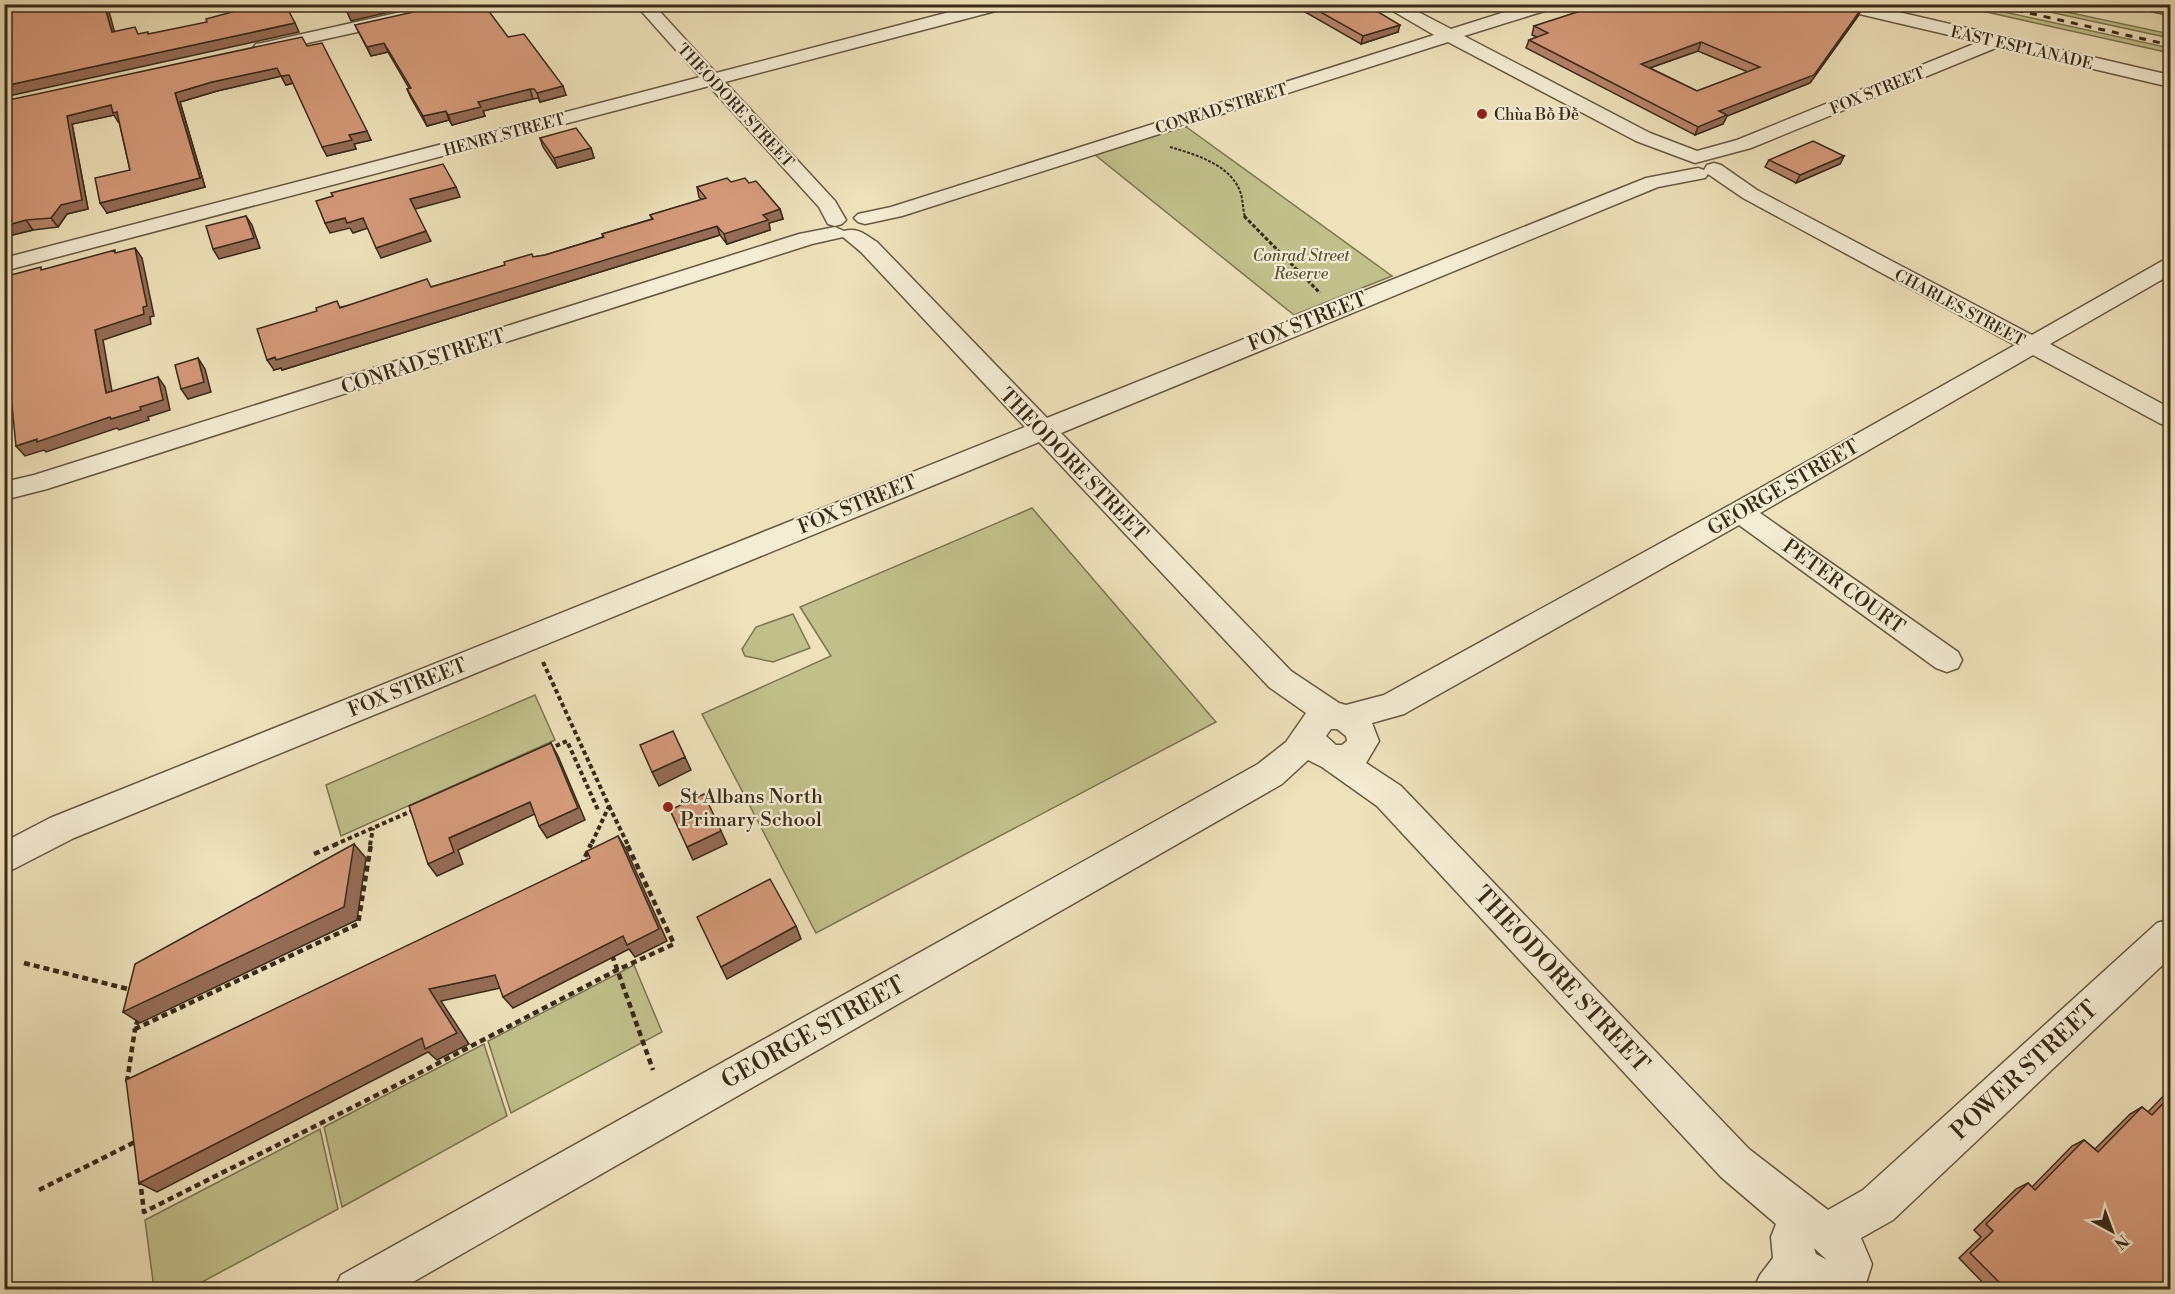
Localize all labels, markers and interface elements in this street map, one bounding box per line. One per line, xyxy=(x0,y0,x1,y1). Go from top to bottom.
street label: EAST ESPLANADE xyxy=(1949,22,2095,74)
street label: THEODORE STREET xyxy=(673,39,798,172)
street label: FOX STREET xyxy=(1827,63,1928,119)
street label: CONRAD STREET xyxy=(1153,79,1290,139)
place label: Chùa Bồ Đề xyxy=(1494,105,1579,125)
marker: Chùa Bồ Đề xyxy=(1475,107,1489,121)
street label: HENRY STREET xyxy=(441,109,567,161)
park label: Conrad Street Reserve xyxy=(1253,246,1350,284)
street label: CHARLES STREET xyxy=(1891,265,2028,351)
street label: FOX STREET xyxy=(1244,287,1371,358)
street label: CONRAD STREET xyxy=(338,324,509,401)
street label: THEODORE STREET xyxy=(993,383,1152,547)
street label: GEORGE STREET xyxy=(1703,435,1864,542)
street label: FOX STREET xyxy=(794,470,921,541)
street label: PETER COURT xyxy=(1777,534,1909,640)
street label: FOX STREET xyxy=(344,653,471,724)
place label: St Albans North Primary School xyxy=(680,785,823,833)
marker: St Albans North Primary School xyxy=(661,800,675,814)
street label: THEODORE STREET xyxy=(1467,880,1655,1079)
street label: GEORGE STREET xyxy=(716,970,911,1096)
street label: POWER STREET xyxy=(1945,995,2105,1147)
north arrow xyxy=(2082,1201,2142,1261)
text: N xyxy=(2110,1230,2133,1253)

